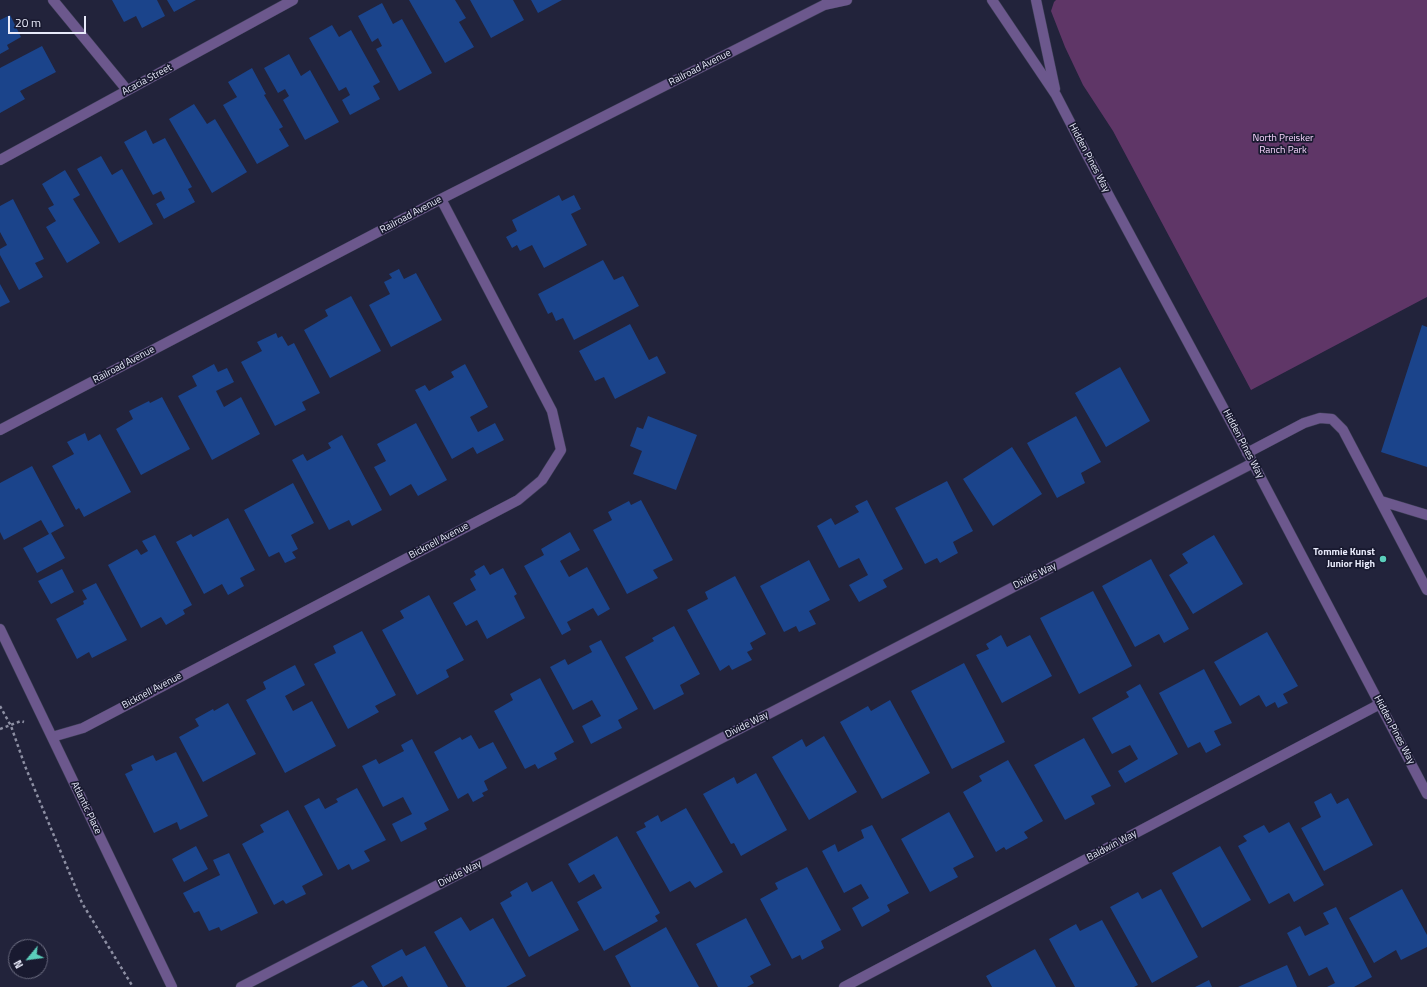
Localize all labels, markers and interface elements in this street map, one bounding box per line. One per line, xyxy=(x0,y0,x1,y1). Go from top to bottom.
scale bar xyxy=(10,8,88,34)
text: 20 m xyxy=(15,13,41,32)
street label: Railroad Avenue xyxy=(667,47,733,89)
street label: Acacia Street xyxy=(120,62,174,98)
street label: Hidden Pines Way xyxy=(1066,122,1112,194)
park label: North Preisker Ranch Park xyxy=(1253,133,1313,156)
street label: Railroad Avenue xyxy=(378,194,444,236)
street label: Railroad Avenue xyxy=(91,344,157,386)
street label: Hidden Pines Way xyxy=(1220,408,1266,480)
street label: Bicknell Avenue xyxy=(407,520,471,562)
place label: Tommie Kunst Junior High xyxy=(1313,547,1375,570)
marker: Tommie Kunst Junior High xyxy=(1378,554,1388,564)
street label: Divide Way xyxy=(1011,560,1059,592)
street label: Bicknell Avenue xyxy=(120,670,184,712)
street label: Hidden Pines Way xyxy=(1371,694,1417,766)
street label: Divide Way xyxy=(723,709,771,741)
street label: Atlantic Place xyxy=(68,780,104,836)
street label: Baldwin Way xyxy=(1085,828,1139,864)
street label: Divide Way xyxy=(436,858,484,890)
north arrow xyxy=(8,939,48,979)
text: N xyxy=(10,957,27,972)

